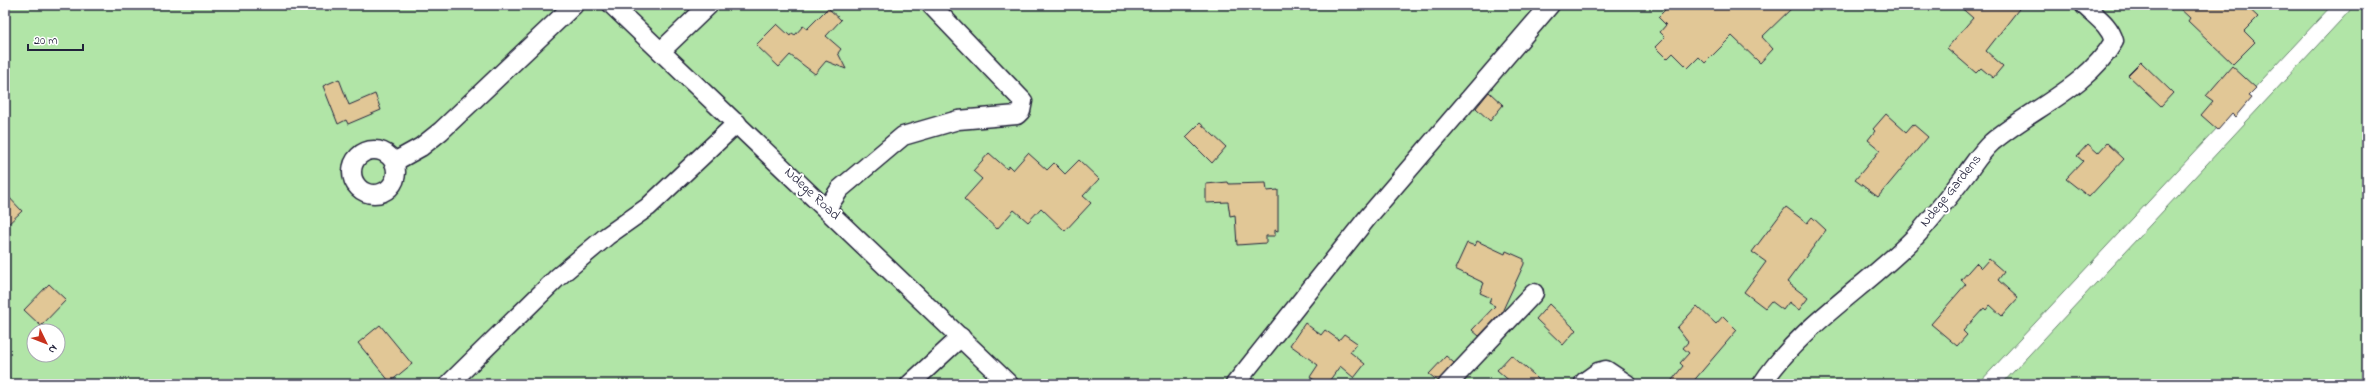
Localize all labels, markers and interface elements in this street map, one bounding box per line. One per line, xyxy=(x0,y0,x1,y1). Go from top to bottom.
scale bar xyxy=(28,26,83,52)
text: 20 m xyxy=(34,32,57,50)
street label: Ndege Gardens xyxy=(1915,150,1988,233)
street label: Ndege Road xyxy=(779,162,845,226)
north arrow xyxy=(26,323,66,363)
text: N xyxy=(44,341,61,357)

